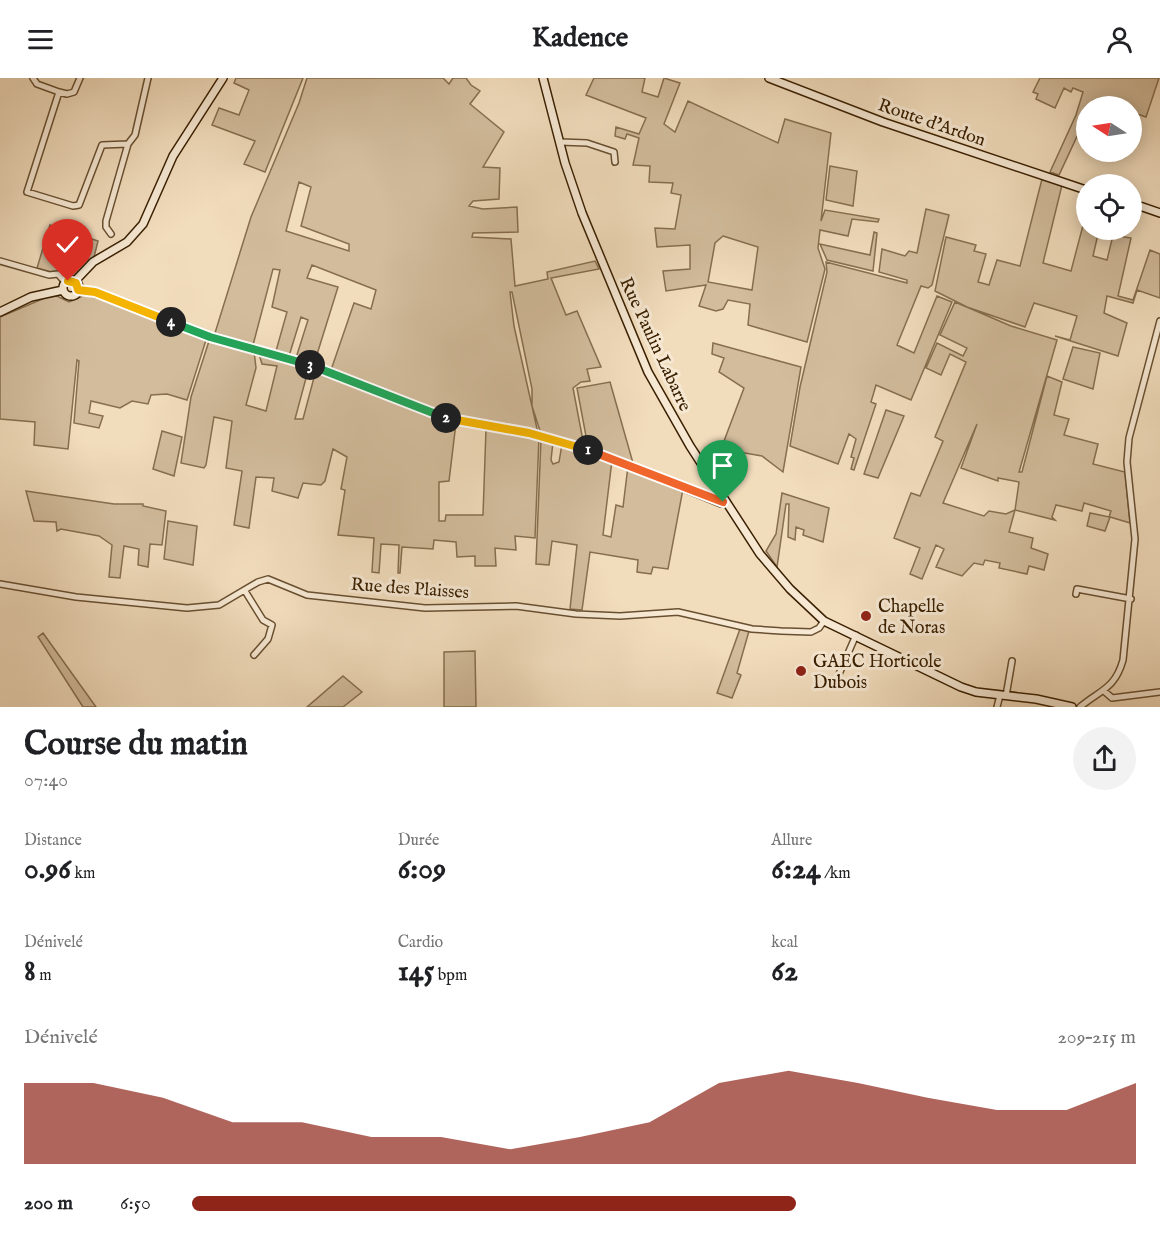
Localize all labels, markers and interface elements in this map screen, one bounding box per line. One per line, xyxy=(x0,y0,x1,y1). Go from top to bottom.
text: Kadence xyxy=(532,22,628,56)
icon: menu xyxy=(24,23,57,56)
icon: person xyxy=(1103,23,1136,56)
street label: Route d'Ardon xyxy=(875,94,989,153)
north arrow xyxy=(1076,96,1142,162)
map controls xyxy=(1076,96,1142,240)
button: locate xyxy=(1076,174,1142,240)
pin xyxy=(42,219,93,281)
icon: check xyxy=(51,228,84,261)
street label: Rue Paulin Labarre xyxy=(614,274,696,415)
pin: 4 xyxy=(156,307,186,337)
text: 4 xyxy=(167,312,175,332)
pin: 3 xyxy=(295,350,325,380)
text: 3 xyxy=(307,355,313,375)
pin: 2 xyxy=(431,403,461,433)
text: 2 xyxy=(442,408,450,428)
pin: 1 xyxy=(573,435,603,465)
text: 1 xyxy=(585,440,591,460)
pin xyxy=(697,440,748,502)
icon: arrive xyxy=(706,449,739,482)
street label: Rue des Plaisses xyxy=(350,574,470,605)
place label: Chapelle de Noras xyxy=(878,596,945,640)
marker: Chapelle de Noras xyxy=(859,609,873,623)
place label: GAEC Horticole Dubois xyxy=(813,651,941,695)
marker: GAEC Horticole Dubois xyxy=(794,664,808,678)
text: Course du matin xyxy=(24,724,248,766)
button: share xyxy=(1073,727,1136,790)
text: 07:40 xyxy=(24,768,68,793)
text: Distance xyxy=(24,831,82,851)
text: Durée xyxy=(398,831,439,851)
text: Allure xyxy=(771,831,812,851)
text: 0.96 xyxy=(24,851,71,889)
text: 6:09 xyxy=(398,851,446,889)
text: 6:24 xyxy=(771,851,821,889)
text: km xyxy=(71,864,95,884)
text: /km xyxy=(821,864,851,884)
text: Dénivelé xyxy=(24,933,83,953)
text: Cardio xyxy=(398,933,443,953)
text: kcal xyxy=(771,933,798,953)
text: 8 xyxy=(24,953,36,991)
text: 145 xyxy=(398,953,434,991)
text: 62 xyxy=(771,953,798,991)
text: m xyxy=(36,966,52,986)
text: bpm xyxy=(434,966,467,986)
text: Dénivelé xyxy=(24,1025,98,1050)
text: 209–215 m xyxy=(1057,1025,1136,1050)
text: 200 m xyxy=(24,1191,73,1216)
text: 6:50 xyxy=(120,1191,151,1216)

